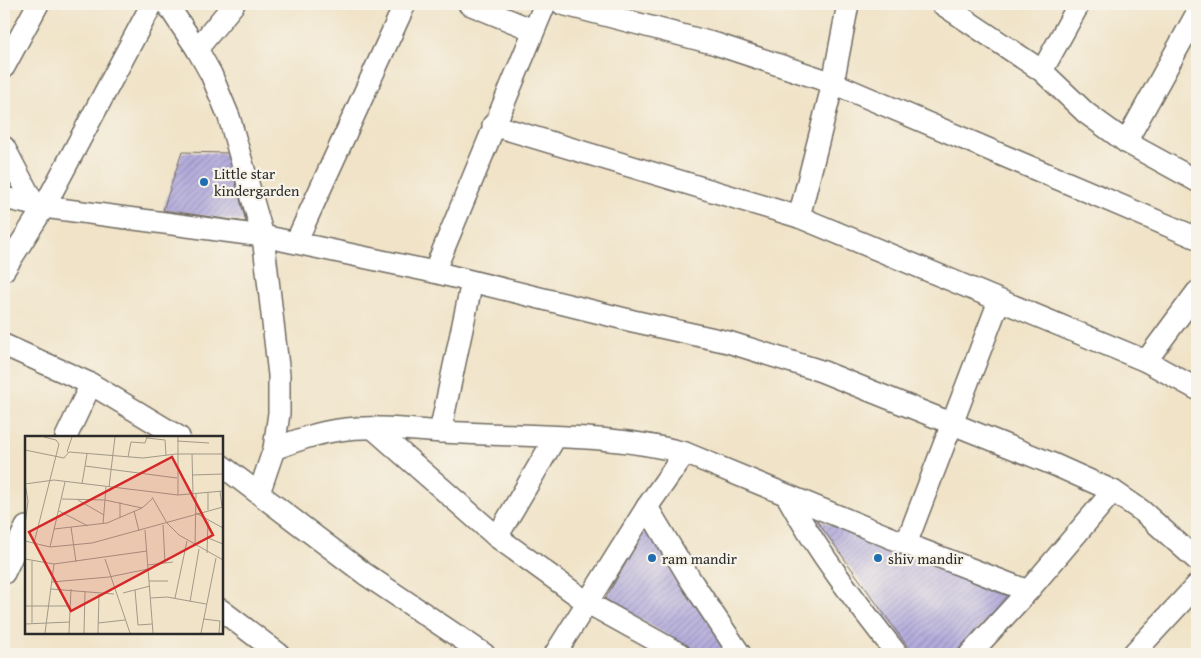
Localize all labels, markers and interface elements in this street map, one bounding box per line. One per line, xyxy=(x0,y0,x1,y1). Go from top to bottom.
place label: Little star kindergarden xyxy=(214,163,300,201)
marker: Little star kindergarden xyxy=(198,176,210,188)
inset map xyxy=(25,436,222,633)
place label: ram mandir xyxy=(662,548,737,569)
place label: shiv mandir xyxy=(888,548,964,569)
marker: ram mandir xyxy=(646,552,658,564)
marker: shiv mandir xyxy=(872,552,884,564)

